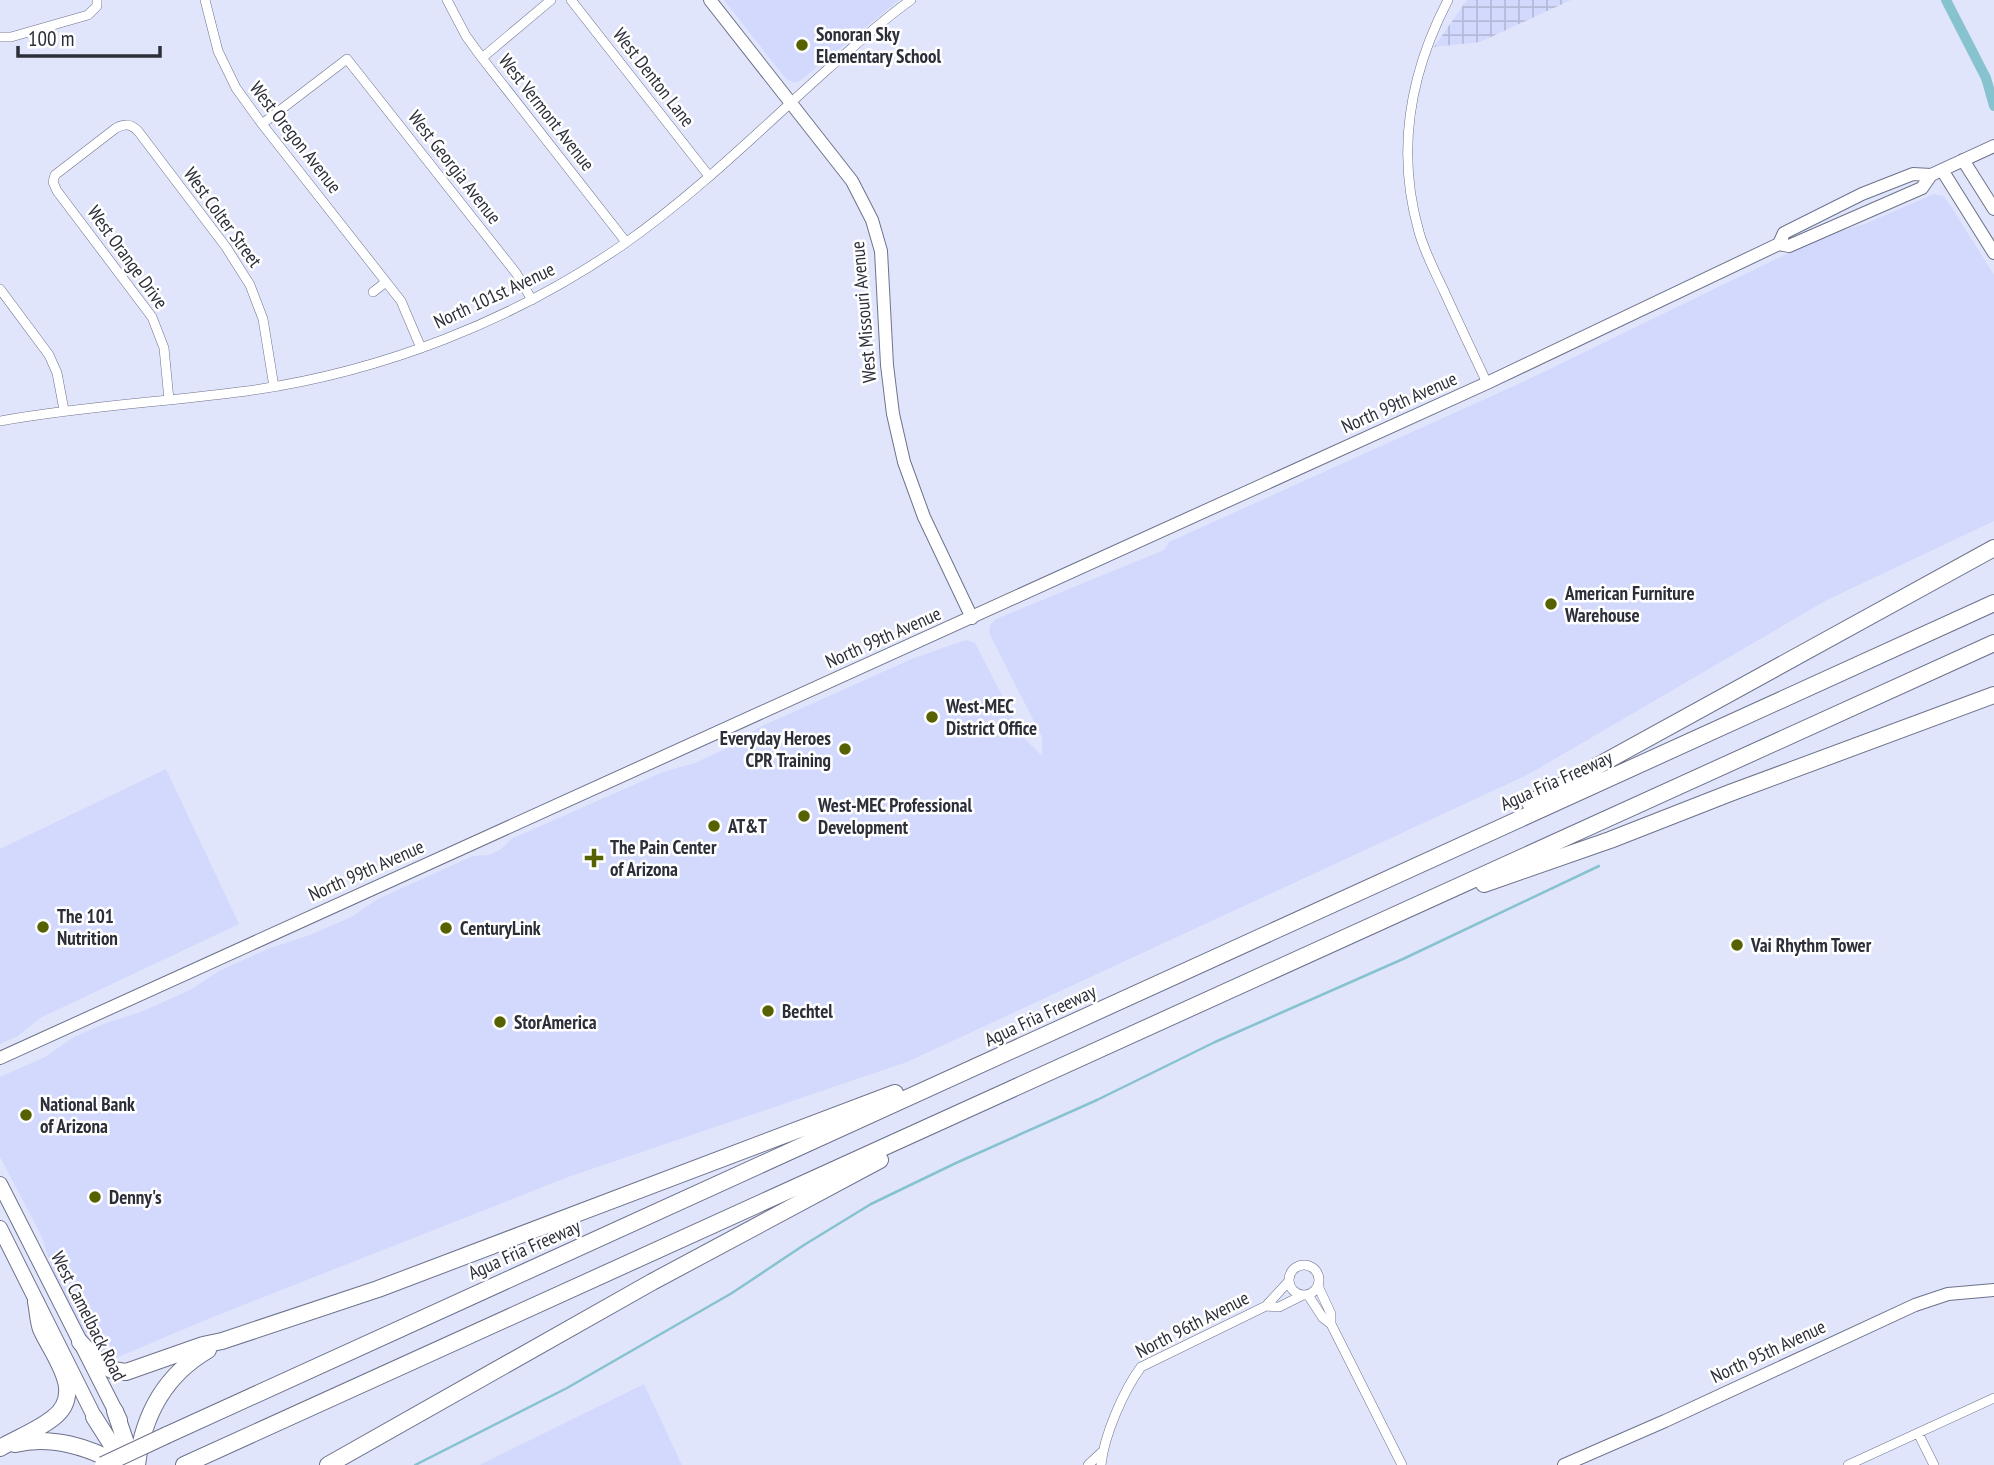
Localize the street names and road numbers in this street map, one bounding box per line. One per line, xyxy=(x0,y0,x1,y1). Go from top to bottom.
street label: West Denton Lane xyxy=(608,23,700,131)
street label: West Vermont Avenue xyxy=(494,49,600,175)
street label: West Oregon Avenue xyxy=(245,76,347,198)
street label: West Georgia Avenue xyxy=(403,105,507,229)
street label: West Colter Street xyxy=(179,162,268,272)
street label: West Orange Drive xyxy=(82,201,174,313)
street label: West Missouri Avenue xyxy=(845,240,881,384)
street label: North 101st Avenue xyxy=(430,256,558,333)
street label: North 99th Avenue xyxy=(1337,366,1461,438)
street label: North 99th Avenue xyxy=(821,601,945,673)
street label: Agua Fria Freeway xyxy=(1496,744,1617,815)
street label: North 99th Avenue xyxy=(304,834,428,906)
street label: Agua Fria Freeway xyxy=(981,978,1100,1051)
street label: Agua Fria Freeway xyxy=(464,1213,585,1284)
street label: West Camelback Road xyxy=(46,1247,132,1385)
street label: North 96th Avenue xyxy=(1131,1285,1253,1363)
street label: North 95th Avenue xyxy=(1707,1314,1829,1388)

